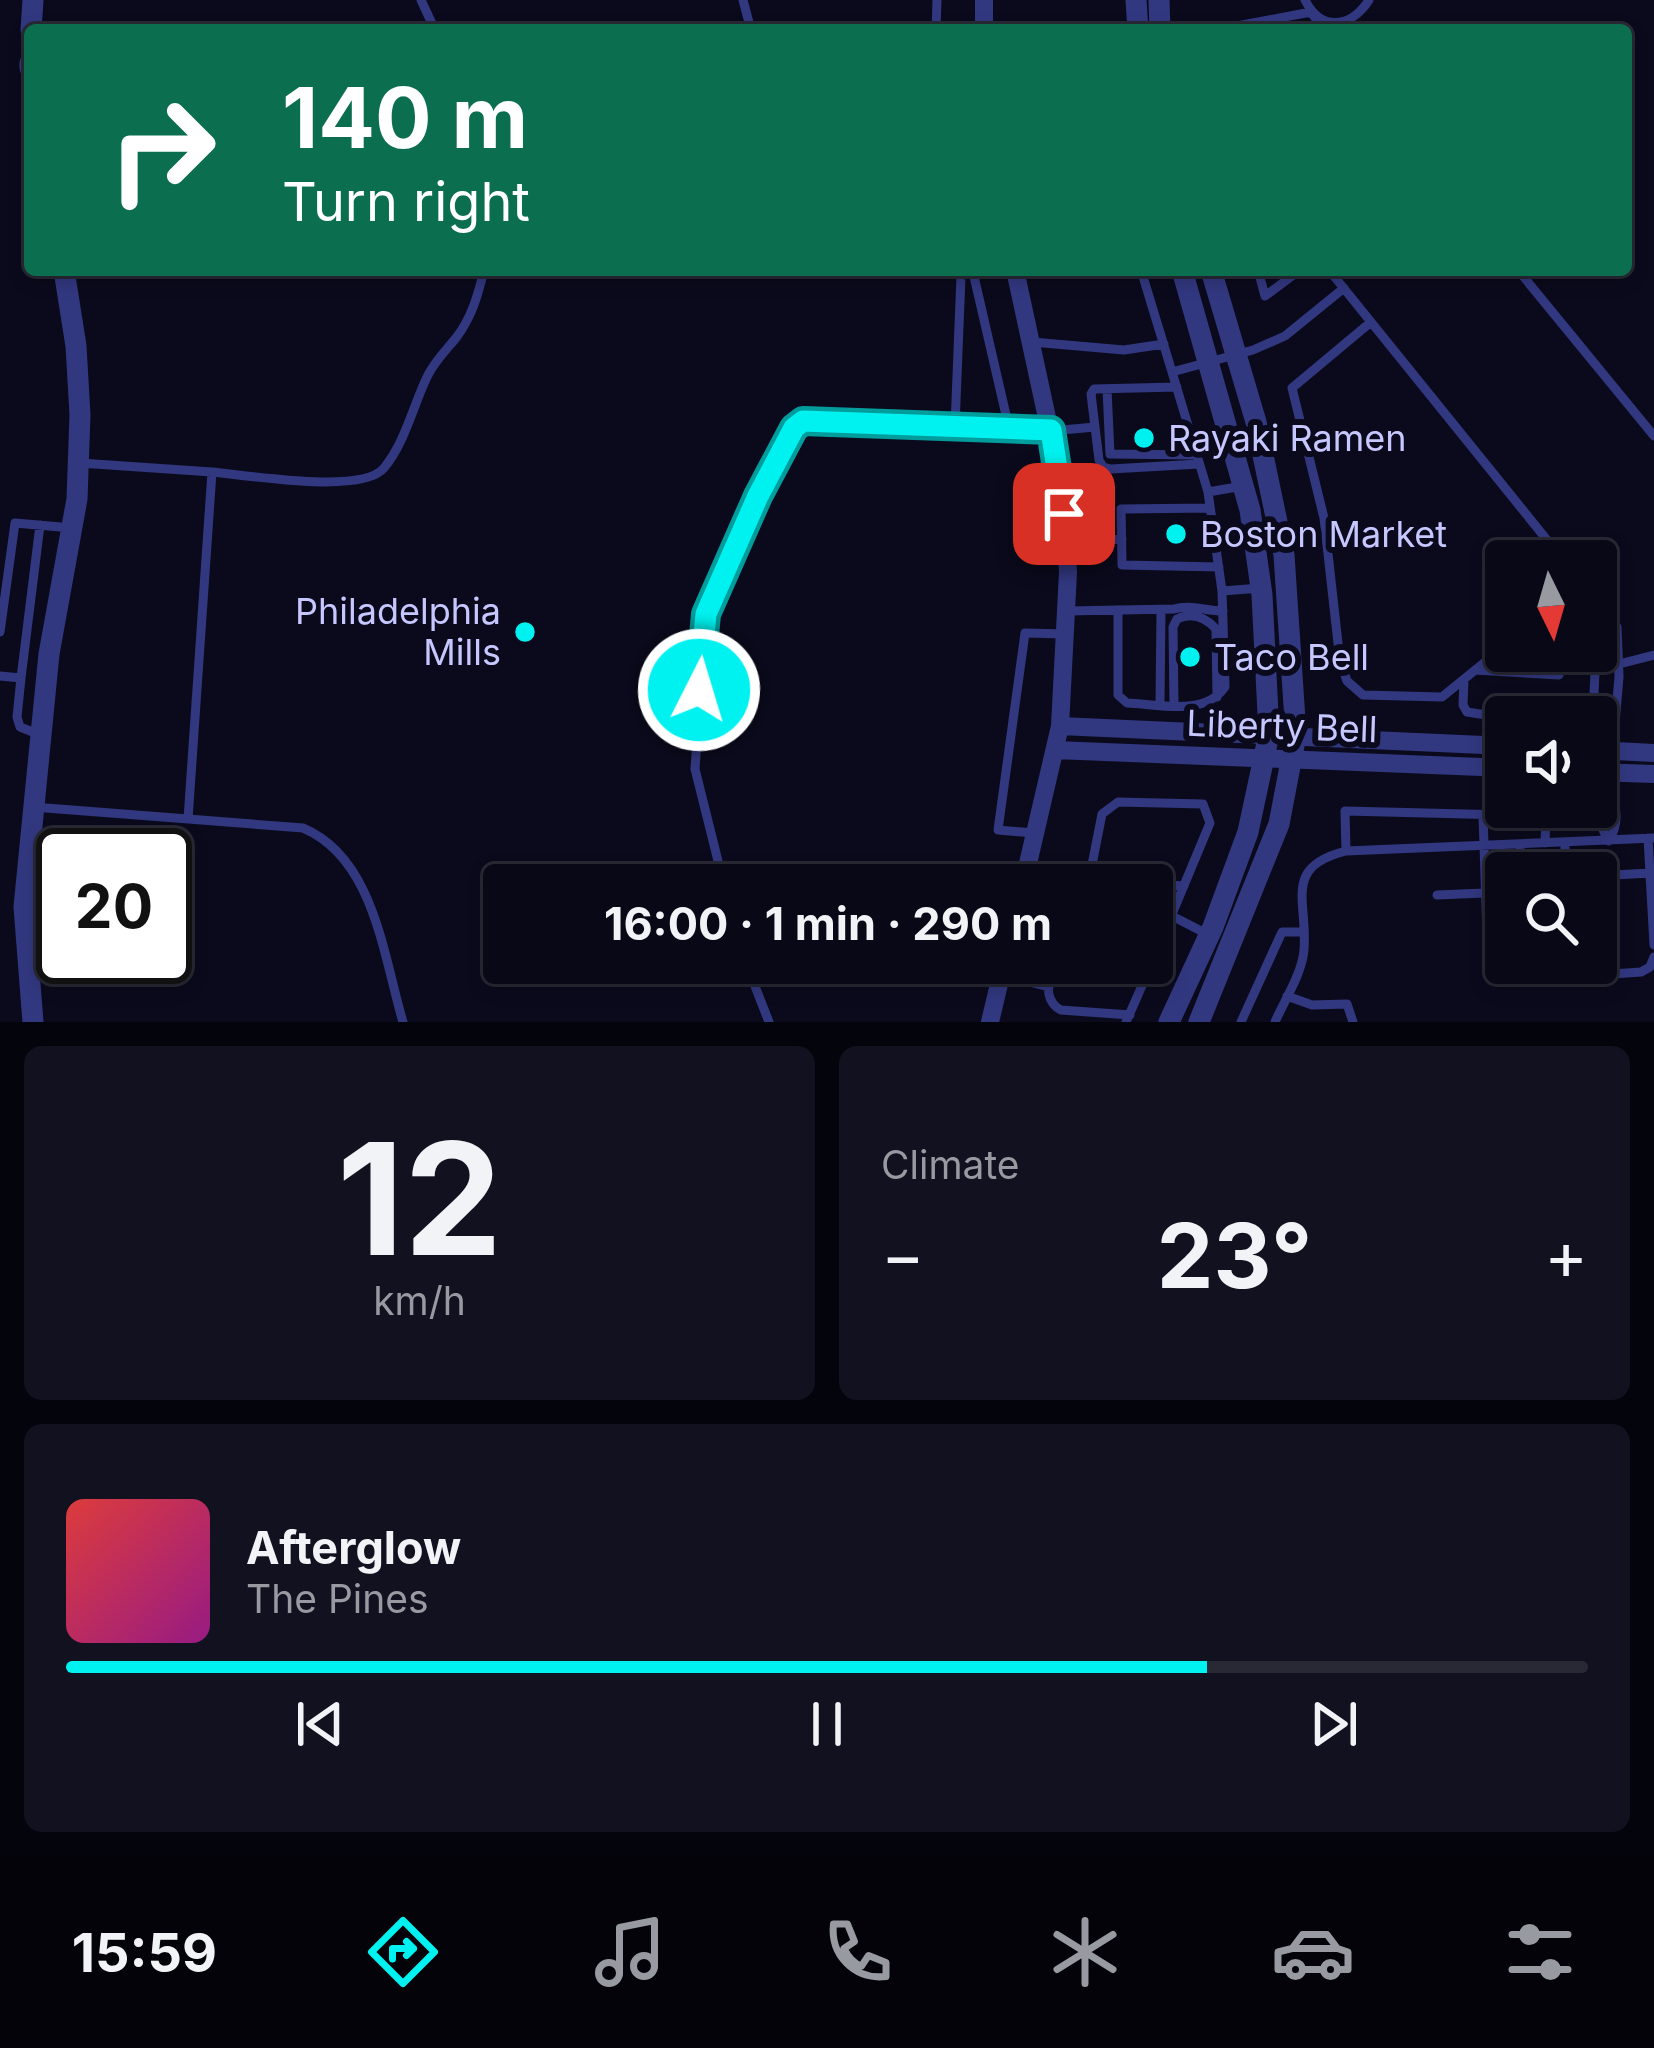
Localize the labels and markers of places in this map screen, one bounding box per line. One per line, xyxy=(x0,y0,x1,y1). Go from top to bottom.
place label: Rayaki Ramen xyxy=(1168,416,1407,460)
marker: Rayaki Ramen xyxy=(1131,425,1157,451)
pin xyxy=(1013,463,1115,565)
place label: Boston Market xyxy=(1200,512,1447,556)
marker: Boston Market xyxy=(1163,521,1189,547)
place label: Philadelphia Mills xyxy=(295,589,501,674)
marker: Philadelphia Mills xyxy=(512,619,538,645)
place label: Taco Bell xyxy=(1214,635,1369,679)
marker: Taco Bell xyxy=(1177,644,1203,670)

